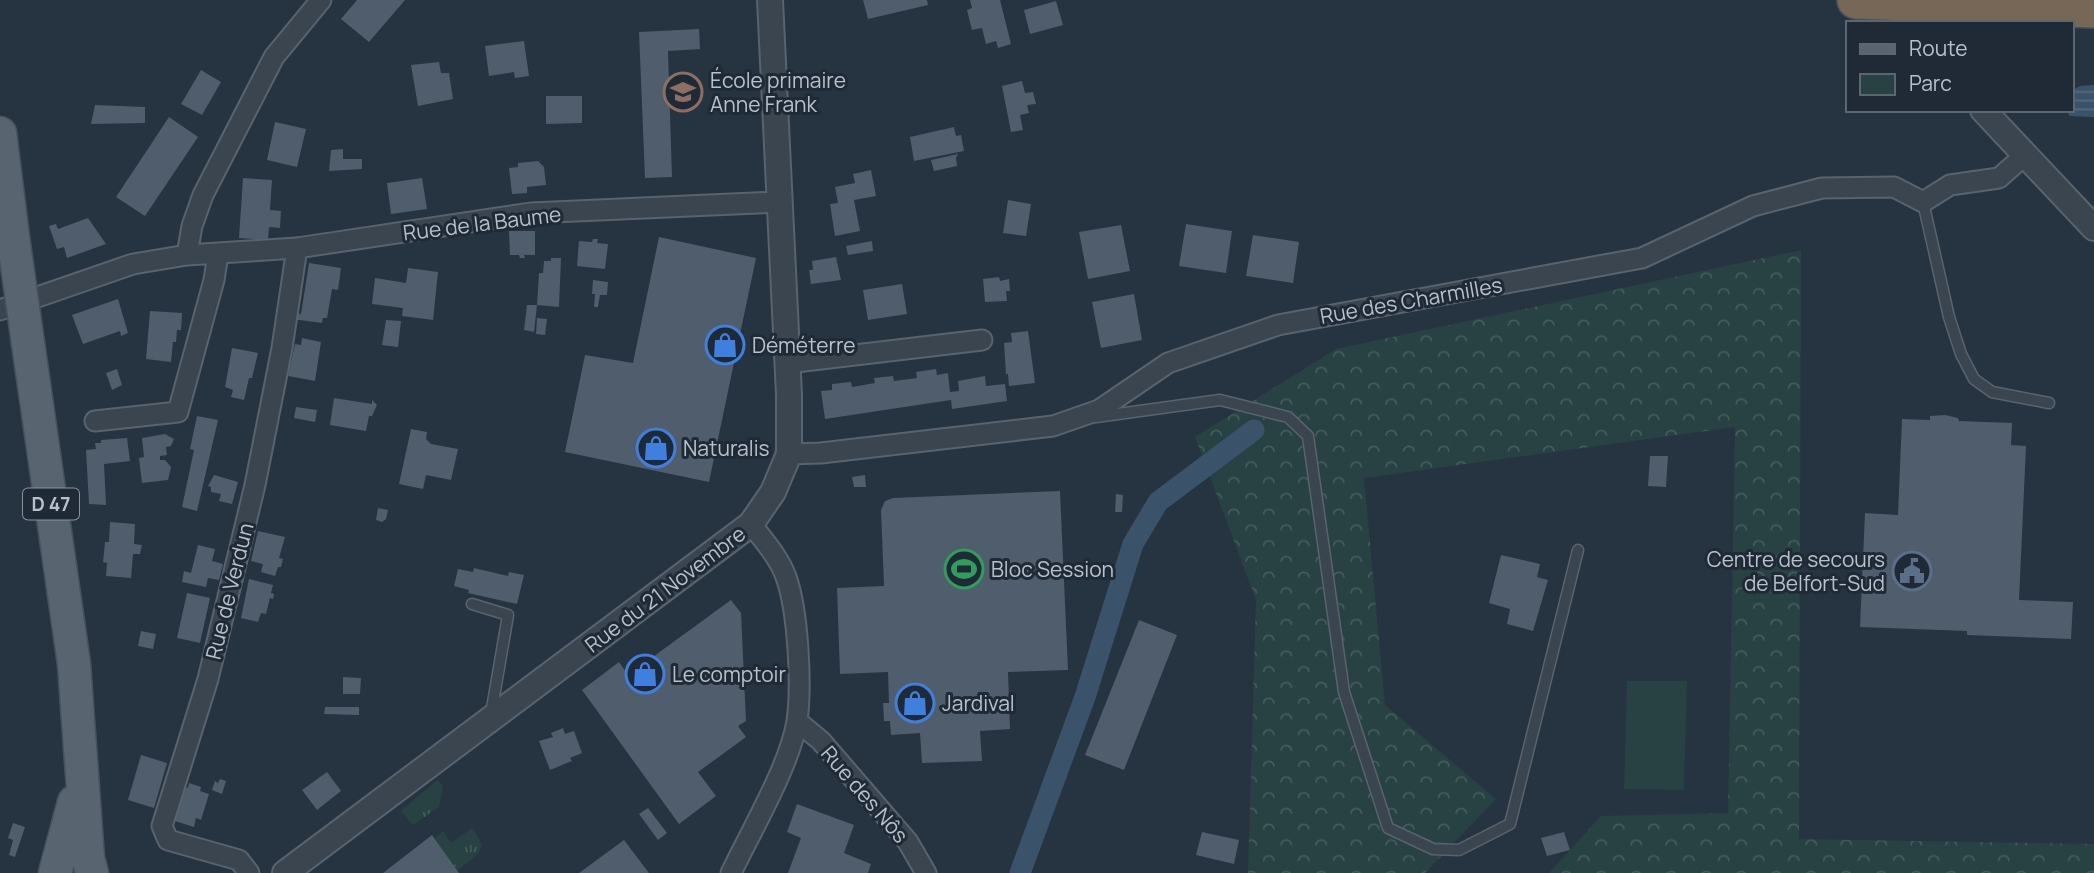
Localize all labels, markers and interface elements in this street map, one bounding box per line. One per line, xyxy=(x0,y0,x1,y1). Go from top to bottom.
legend xyxy=(1846,21,2073,112)
text: Route xyxy=(1909,34,1967,62)
place label: École primaire Anne Frank xyxy=(710,66,846,118)
text: Parc xyxy=(1909,69,1952,97)
school or university icon: École primaire Anne Frank xyxy=(662,71,704,113)
street label: Rue de la Baume xyxy=(401,199,563,247)
street label: Rue des Charmilles xyxy=(1318,270,1504,330)
shop icon: Déméterre xyxy=(704,324,746,366)
place label: Déméterre xyxy=(752,331,856,359)
shop icon: Naturalis xyxy=(635,427,677,469)
place label: Naturalis xyxy=(683,434,770,462)
road number: D 47 xyxy=(23,489,79,520)
street label: Rue du 21 Novembre xyxy=(579,519,751,659)
street label: Rue de Verdun xyxy=(199,520,259,662)
place label: Centre de secours de Belfort-Sud xyxy=(1707,545,1885,597)
sports icon: Bloc Session xyxy=(943,548,985,590)
public building icon: Centre de secours de Belfort-Sud xyxy=(1891,550,1933,592)
place label: Bloc Session xyxy=(991,555,1114,583)
shop icon: Le comptoir xyxy=(624,653,666,695)
place label: Le comptoir xyxy=(672,660,786,688)
shop icon: Jardival xyxy=(894,682,936,724)
place label: Jardival xyxy=(942,689,1015,717)
street label: Rue des Nôs xyxy=(815,740,915,848)

